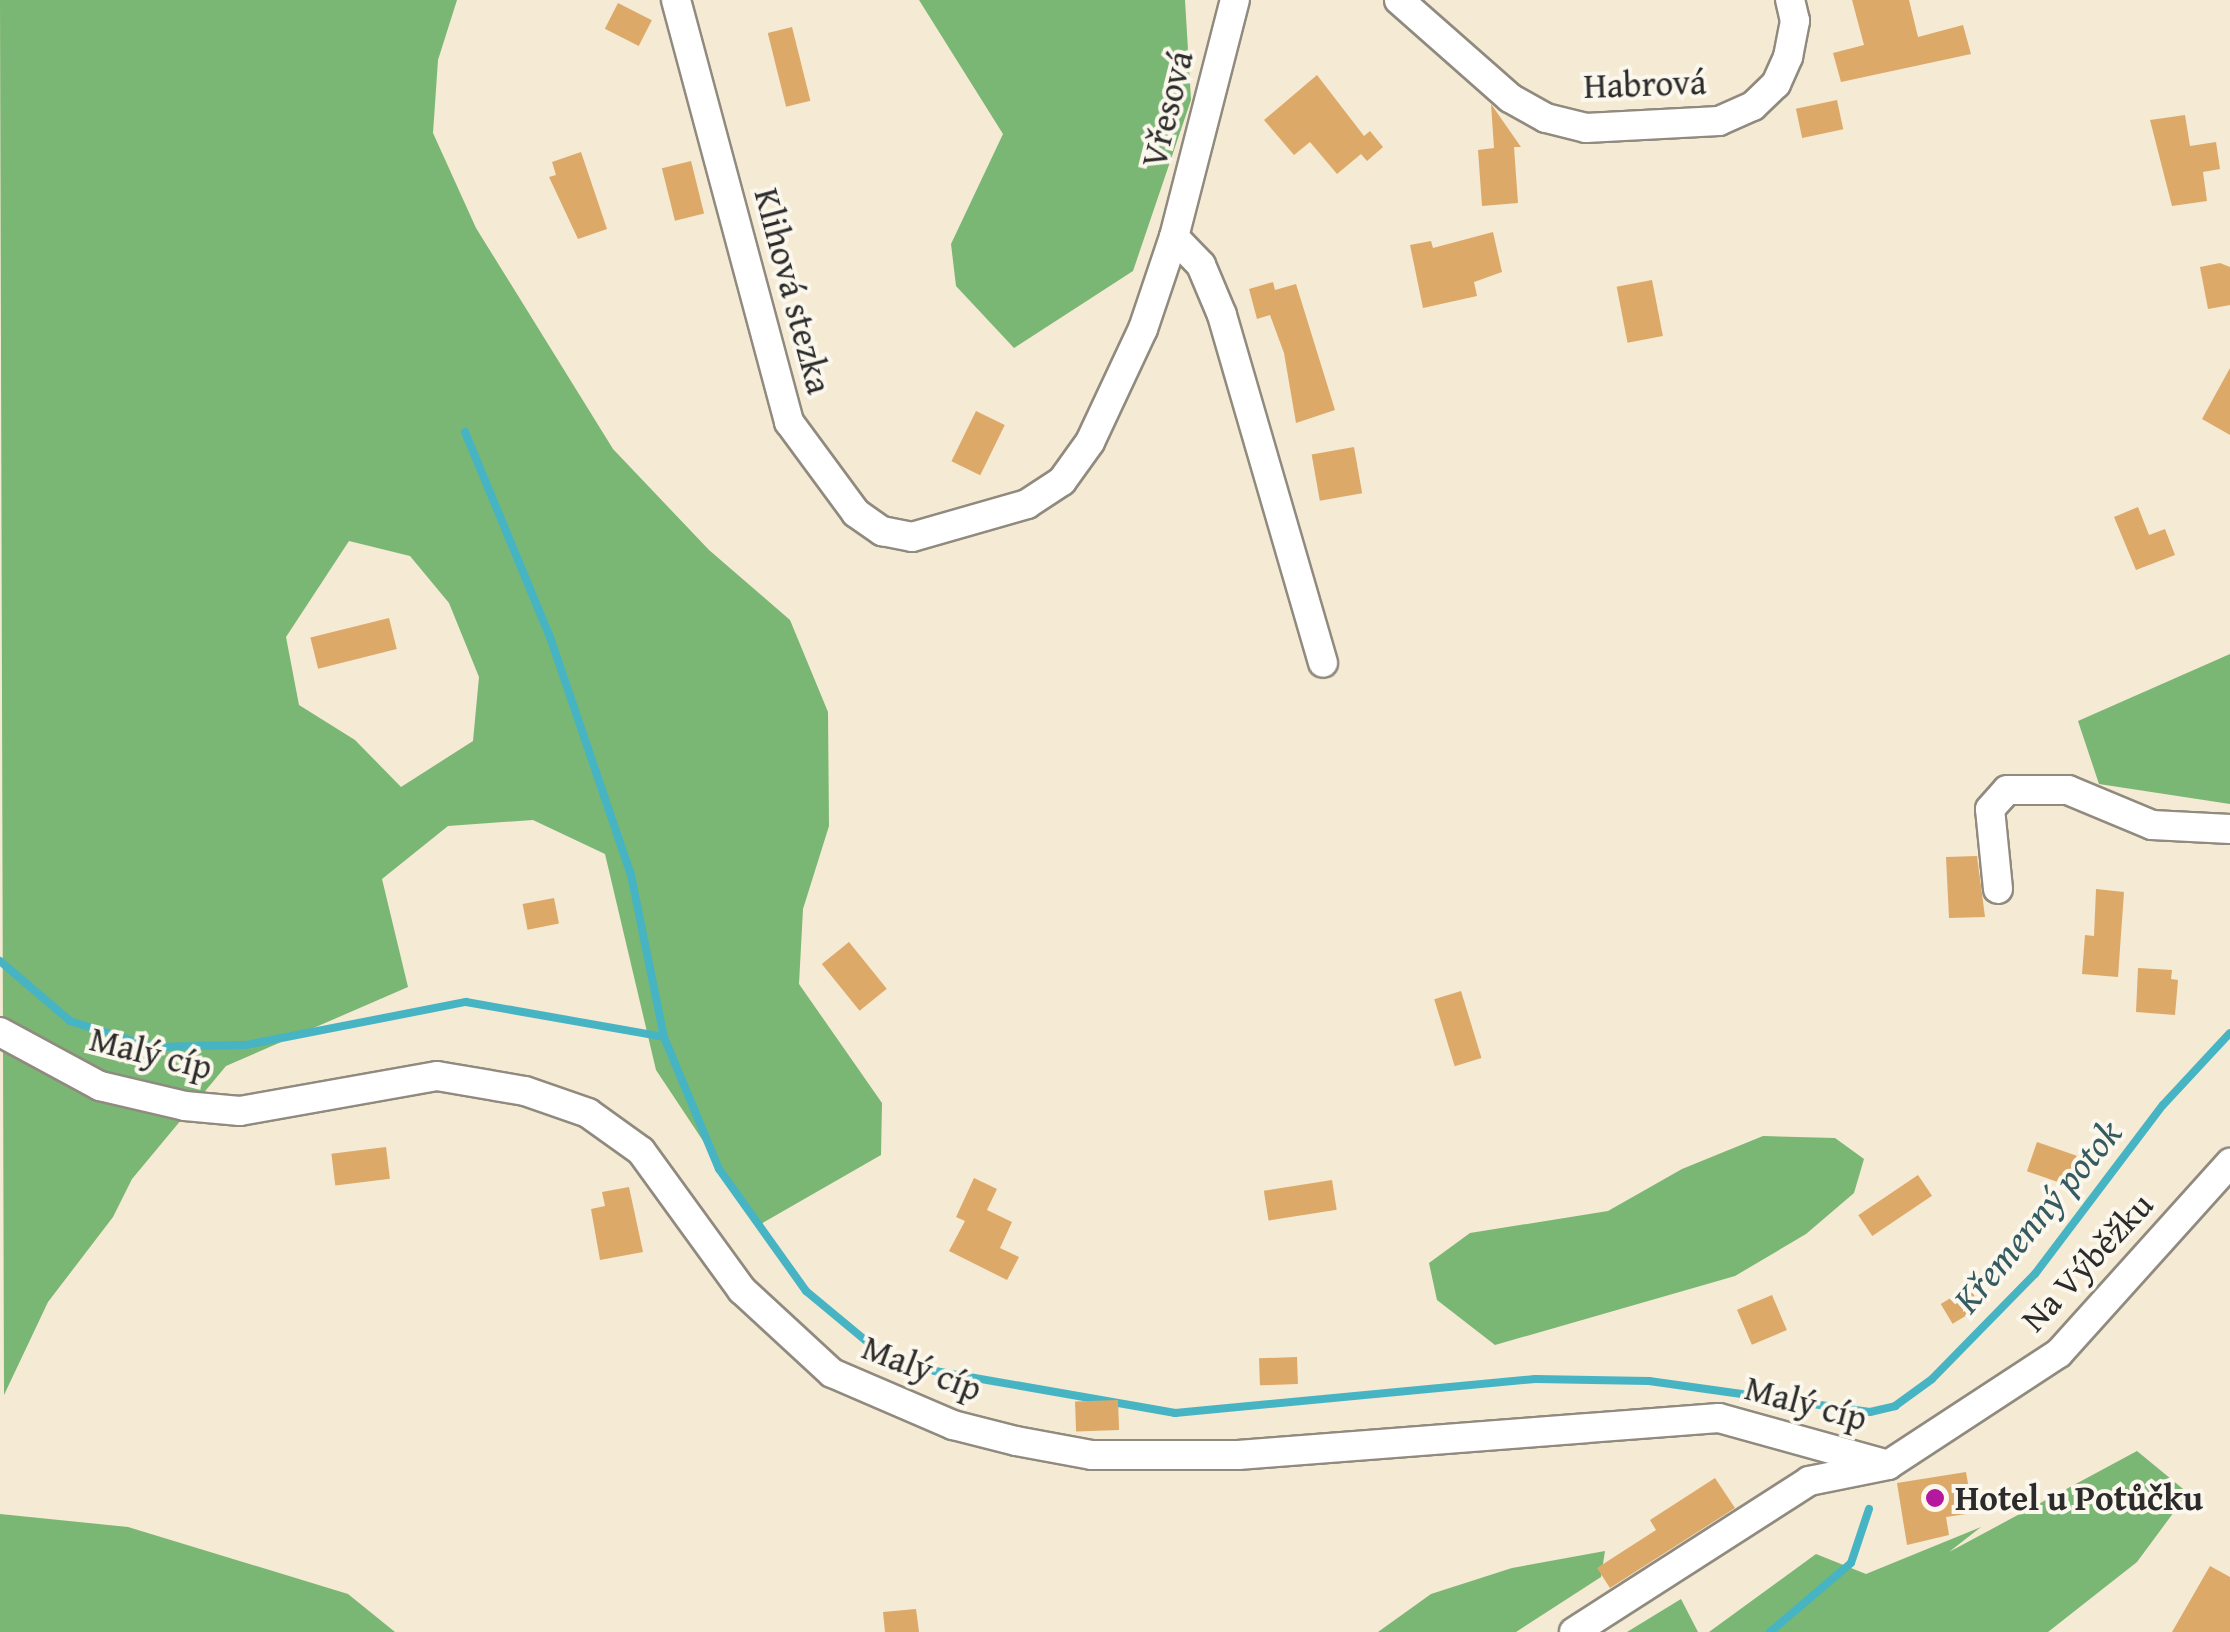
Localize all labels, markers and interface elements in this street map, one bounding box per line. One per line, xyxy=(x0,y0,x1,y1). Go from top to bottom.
street label: Vřesová xyxy=(1132,46,1202,172)
street label: Habrová xyxy=(1583,61,1707,107)
street label: Klihová stezka xyxy=(745,184,841,398)
street label: Malý cíp xyxy=(86,1018,216,1088)
water label: Křemenný potok xyxy=(1943,1110,2131,1322)
street label: Na Výběžku xyxy=(2012,1184,2162,1340)
street label: Malý cíp xyxy=(856,1326,988,1410)
street label: Malý cíp xyxy=(1740,1367,1872,1439)
place label: Hotel u Potůčku xyxy=(1955,1477,2203,1519)
marker: Hotel u Potůčku xyxy=(1924,1487,1946,1509)

